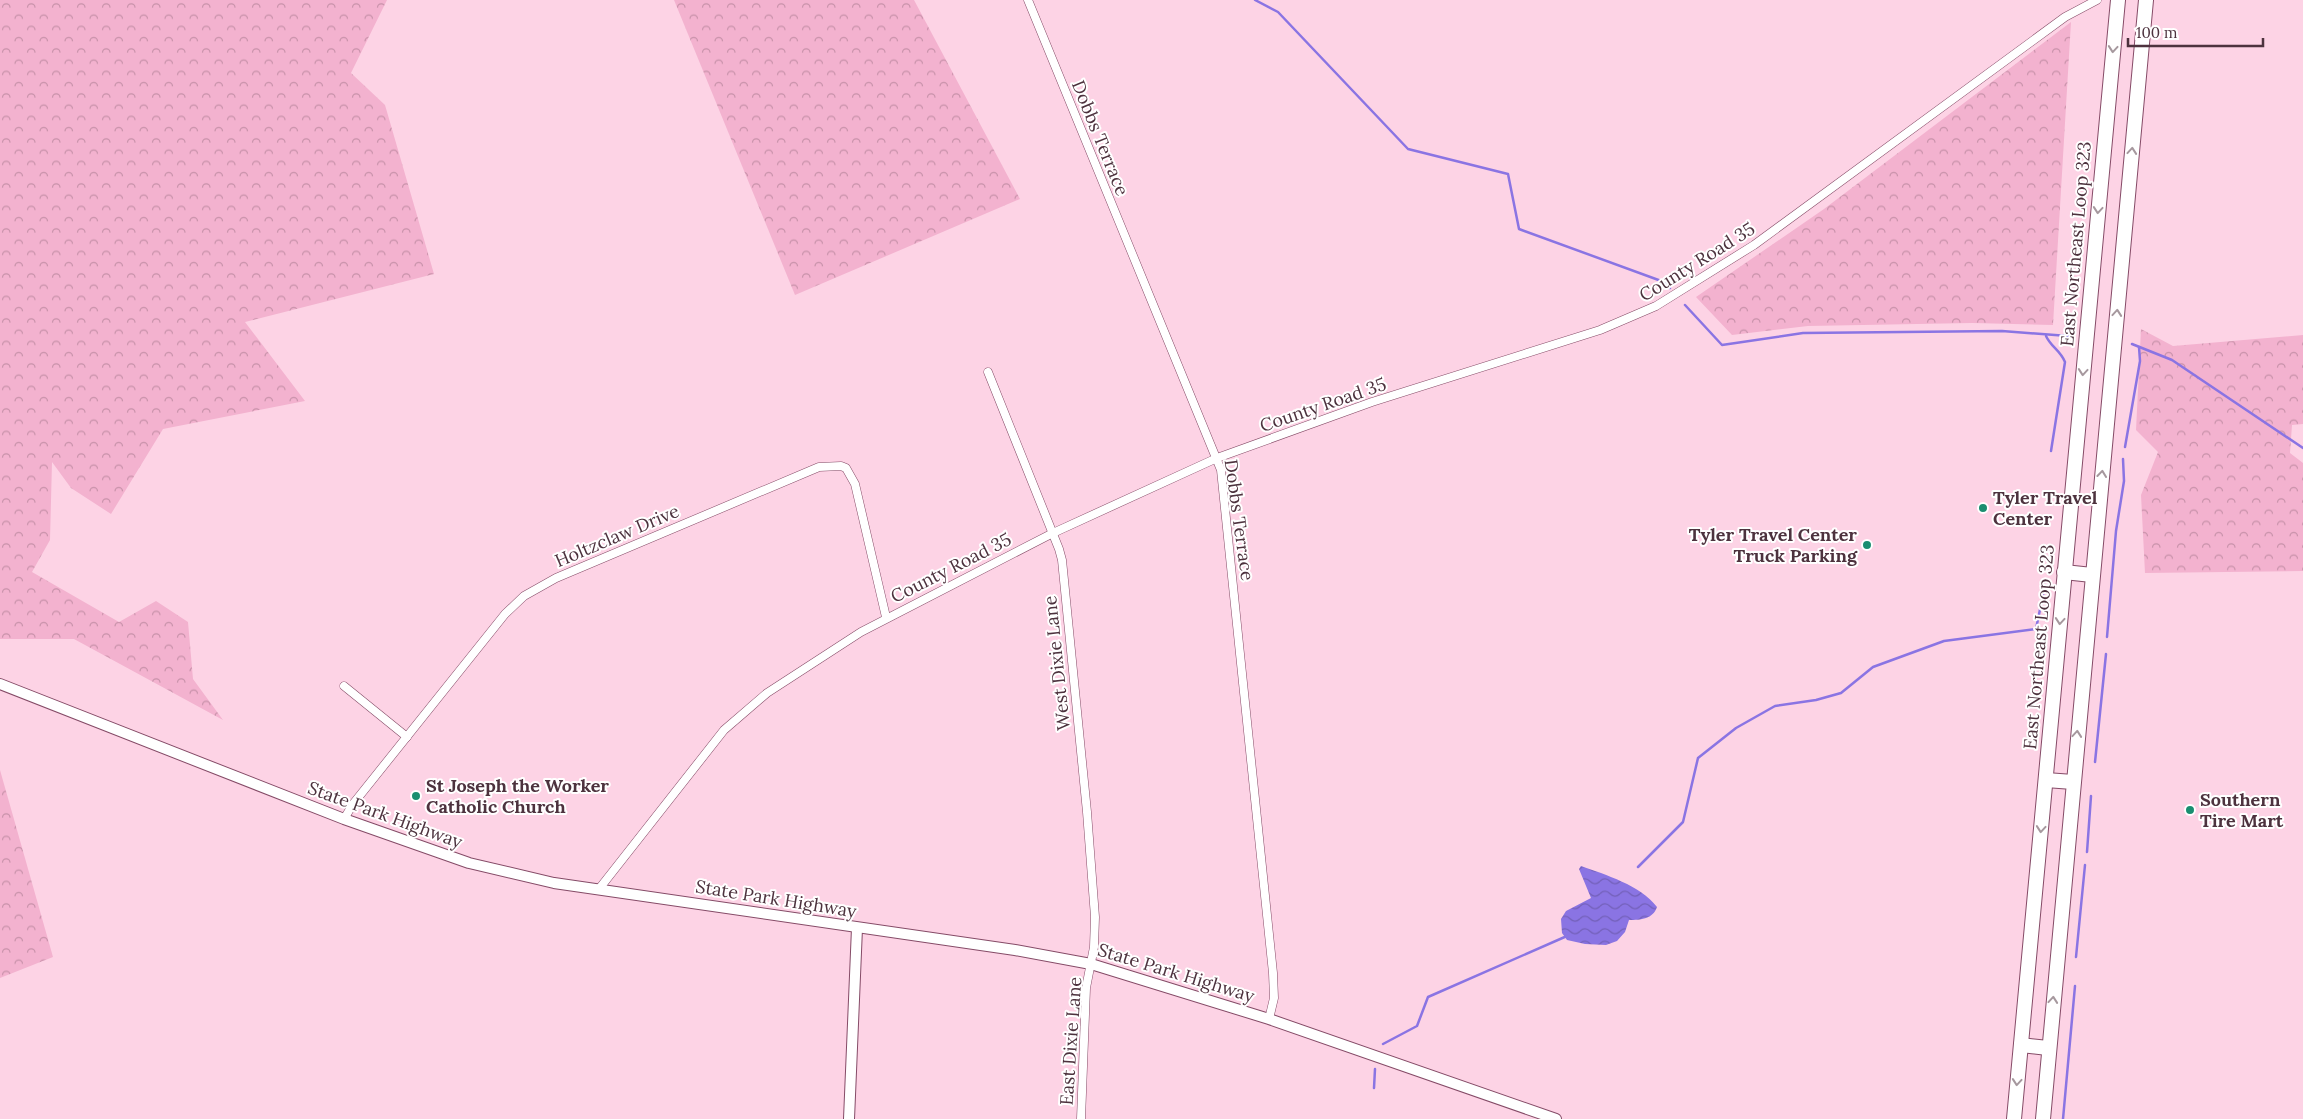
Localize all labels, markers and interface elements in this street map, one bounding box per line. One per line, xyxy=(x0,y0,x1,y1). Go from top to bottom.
scale bar xyxy=(2128,15,2263,47)
text: 100 m xyxy=(2136,23,2177,42)
one-way arrow xyxy=(2108,45,2119,53)
street label: Dobbs Terrace xyxy=(1067,77,1134,199)
street label: East Northeast Loop 323 xyxy=(2055,141,2096,347)
one-way arrow xyxy=(2126,146,2137,154)
one-way arrow xyxy=(2093,207,2104,215)
street label: County Road 35 xyxy=(1635,217,1759,306)
one-way arrow xyxy=(2111,308,2122,316)
one-way arrow xyxy=(2077,368,2088,376)
street label: County Road 35 xyxy=(1257,372,1389,437)
street label: Dobbs Terrace xyxy=(1220,458,1259,582)
one-way arrow xyxy=(2096,470,2107,478)
place label: Tyler Travel Center xyxy=(1993,486,2098,530)
street label: Holtzclaw Drive xyxy=(551,499,683,572)
marker: Tyler Travel Center xyxy=(1977,502,1989,514)
place label: Tyler Travel Center Truck Parking xyxy=(1689,523,1858,567)
street label: County Road 35 xyxy=(887,527,1015,608)
marker: Tyler Travel Center Truck Parking xyxy=(1861,539,1873,551)
street label: East Northeast Loop 323 xyxy=(2018,544,2059,750)
street label: West Dixie Lane xyxy=(1038,594,1075,732)
one-way arrow xyxy=(2055,617,2066,625)
one-way arrow xyxy=(2071,730,2082,738)
place label: St Joseph the Worker Catholic Church xyxy=(426,774,609,818)
street label: State Park Highway xyxy=(305,776,466,853)
place label: Southern Tire Mart xyxy=(2200,788,2284,832)
marker: St Joseph the Worker Catholic Church xyxy=(410,790,422,802)
marker: Southern Tire Mart xyxy=(2184,804,2196,816)
one-way arrow xyxy=(2036,825,2047,833)
street label: State Park Highway xyxy=(694,874,859,923)
street label: State Park Highway xyxy=(1095,938,1258,1007)
street label: East Dixie Lane xyxy=(1055,976,1086,1106)
one-way arrow xyxy=(2047,996,2058,1004)
one-way arrow xyxy=(2012,1078,2023,1086)

